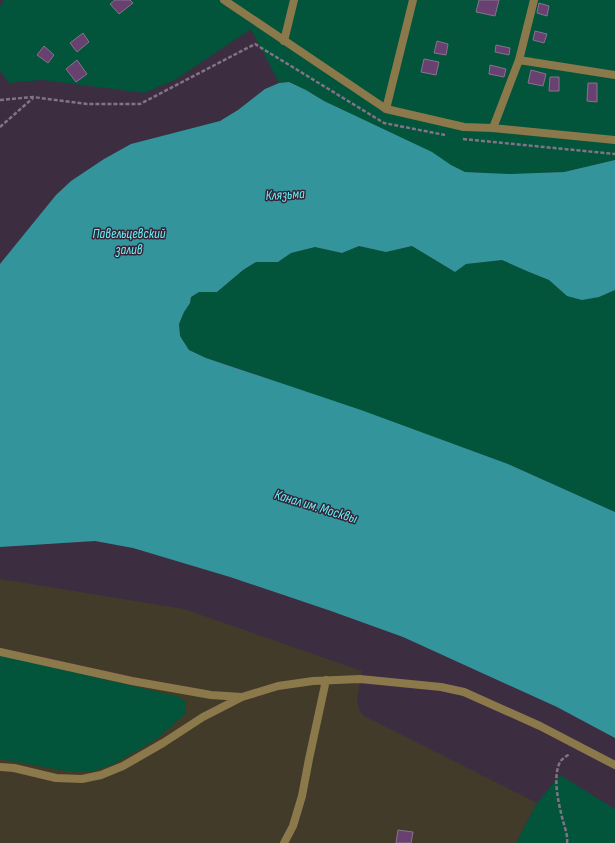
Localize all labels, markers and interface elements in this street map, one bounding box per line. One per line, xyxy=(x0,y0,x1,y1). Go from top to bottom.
water label: Клязьма xyxy=(265,185,305,204)
water label: Павельцевский залив xyxy=(93,225,166,258)
water label: Канал им. Москвы xyxy=(272,486,359,527)

